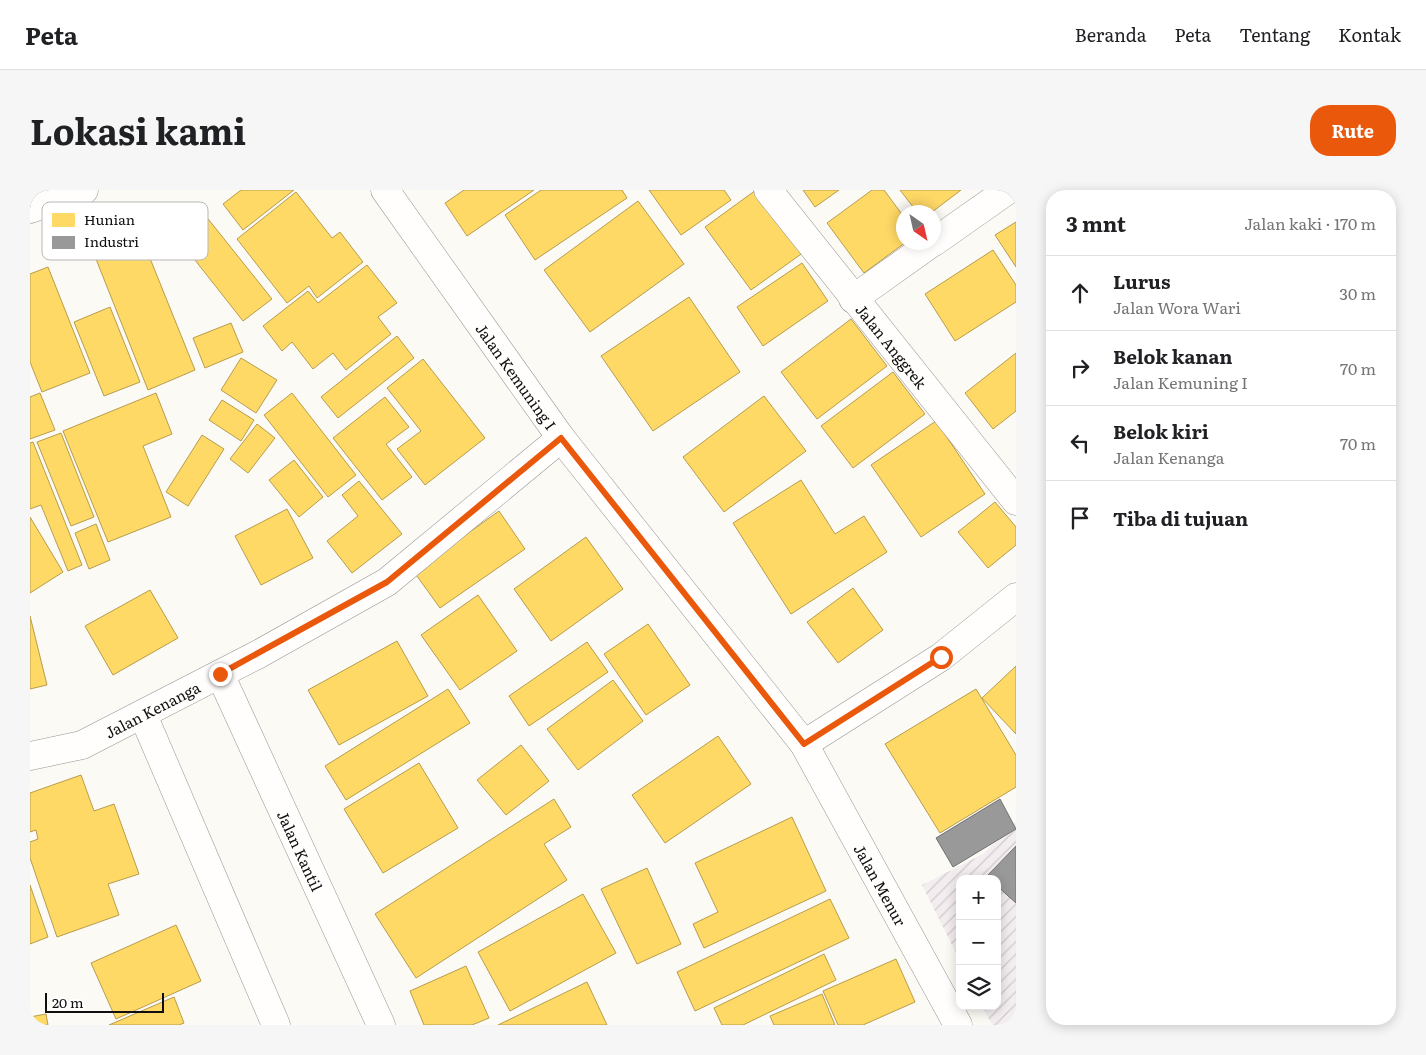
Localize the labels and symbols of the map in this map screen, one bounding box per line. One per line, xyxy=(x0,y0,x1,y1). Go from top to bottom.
legend xyxy=(42,202,208,260)
north arrow xyxy=(896,205,941,250)
text: Hunian xyxy=(84,209,135,229)
text: Industri xyxy=(84,231,139,251)
street label: Jalan Anggrek xyxy=(851,298,934,394)
street label: Jalan Kemuning I xyxy=(471,318,563,434)
route start xyxy=(930,646,953,669)
route end xyxy=(209,663,232,686)
street label: Jalan Kenanga xyxy=(100,674,205,743)
street label: Jalan Kantil xyxy=(272,806,329,894)
street label: Jalan Menur xyxy=(849,839,913,930)
scale bar xyxy=(45,990,164,1013)

